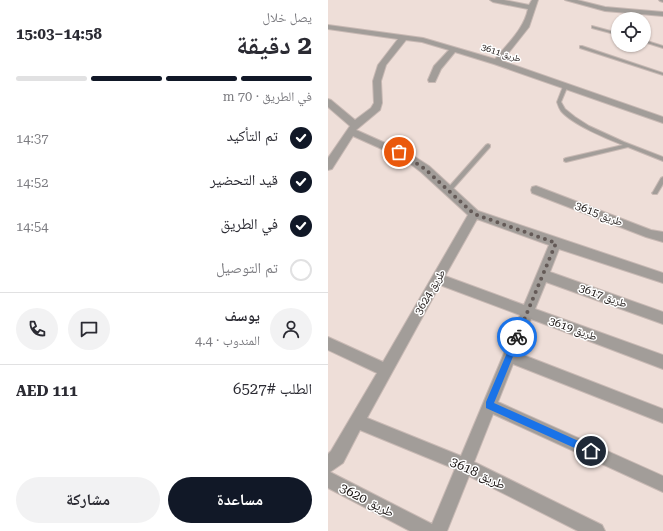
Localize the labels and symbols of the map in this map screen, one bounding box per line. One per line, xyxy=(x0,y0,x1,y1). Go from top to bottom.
street label: طريق 3611 xyxy=(480,42,522,64)
pin xyxy=(382,135,416,169)
street label: طريق 3615 xyxy=(573,199,625,229)
street label: طريق 3624 xyxy=(412,267,448,317)
street label: طريق 3617 xyxy=(577,281,629,311)
street label: طريق 3619 xyxy=(547,314,599,344)
courier xyxy=(497,317,537,357)
pin xyxy=(574,434,608,468)
street label: طريق 3618 xyxy=(448,454,508,493)
street label: طريق 3620 xyxy=(337,480,397,521)

